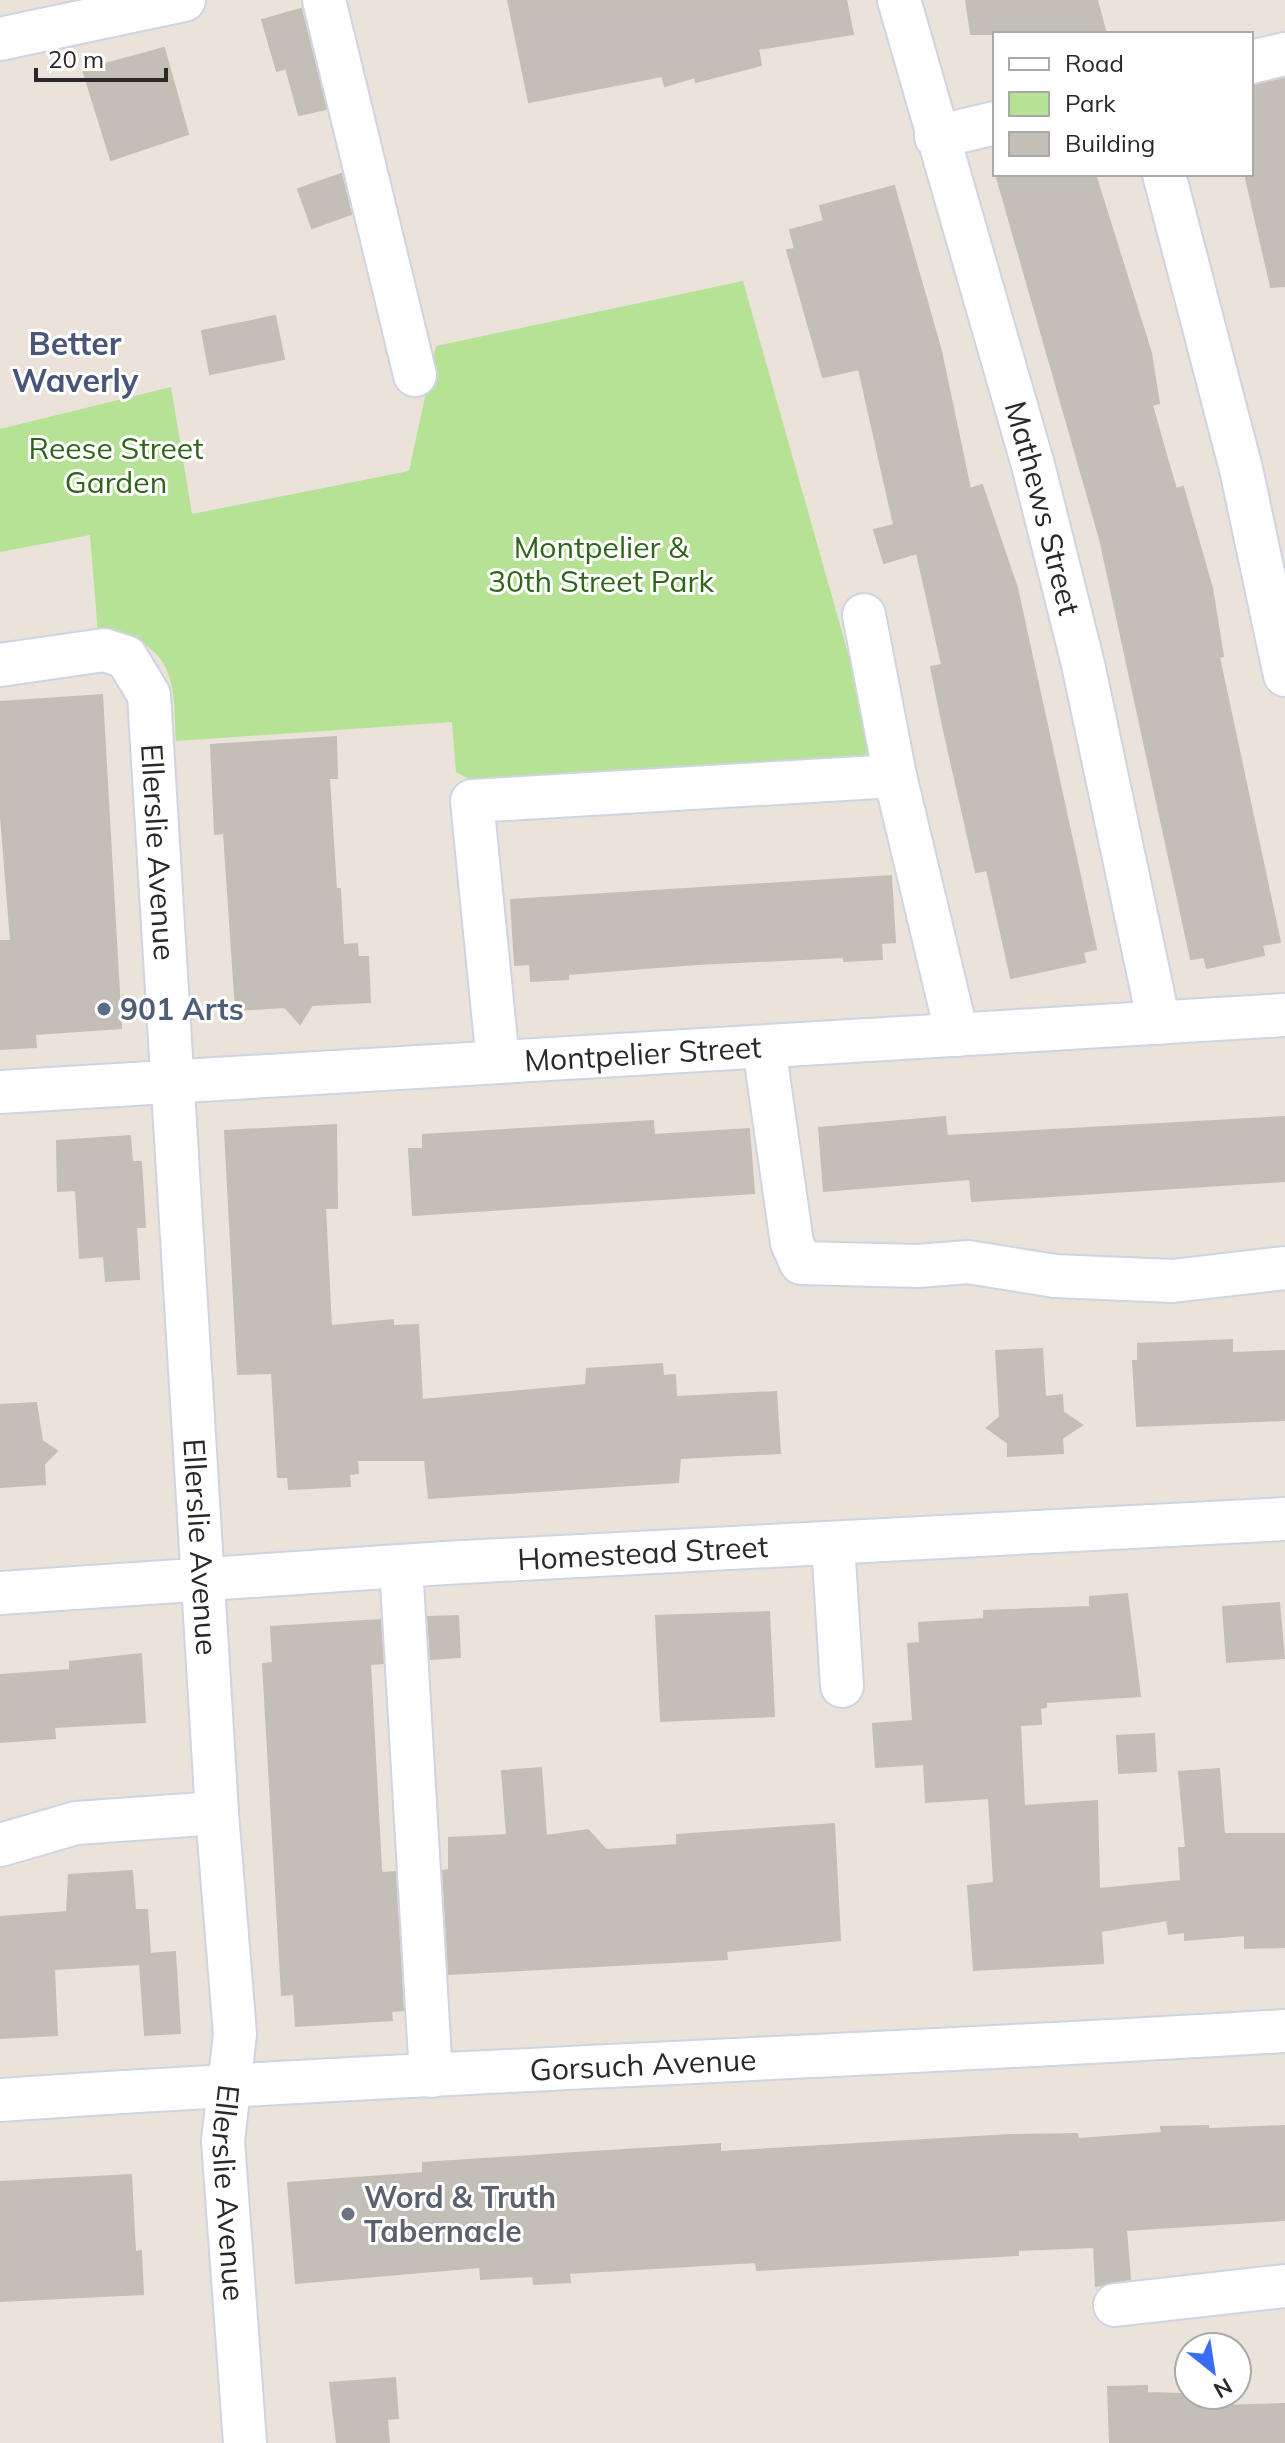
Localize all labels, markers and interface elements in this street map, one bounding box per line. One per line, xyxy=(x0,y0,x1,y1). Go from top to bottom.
scale bar xyxy=(36,32,166,82)
legend xyxy=(993,32,1253,176)
text: 20 m xyxy=(48,44,104,74)
text: Road xyxy=(1065,48,1124,78)
text: Park xyxy=(1065,88,1116,118)
text: Building xyxy=(1065,128,1155,158)
district label: Better Waverly xyxy=(12,323,139,400)
street label: Mathews Street xyxy=(997,397,1089,619)
park label: Reese Street Garden xyxy=(28,429,204,501)
park label: Montpelier & 30th Street Park xyxy=(488,528,714,600)
street label: Ellerslie Avenue xyxy=(133,743,184,962)
place label: 901 Arts xyxy=(120,990,244,1028)
marker: 901 Arts xyxy=(95,1000,113,1018)
street label: Montpelier Street xyxy=(523,1027,763,1080)
street label: Ellerslie Avenue xyxy=(175,1437,226,1656)
street label: Homestead Street xyxy=(516,1527,769,1578)
street label: Gorsuch Avenue xyxy=(529,2040,757,2089)
street label: Ellerslie Avenue xyxy=(204,2083,254,2302)
place label: Word & Truth Tabernacle xyxy=(364,2178,556,2250)
marker: Word & Truth Tabernacle xyxy=(339,2205,357,2223)
north arrow xyxy=(1173,2331,1253,2411)
text: N xyxy=(1209,2372,1237,2405)

